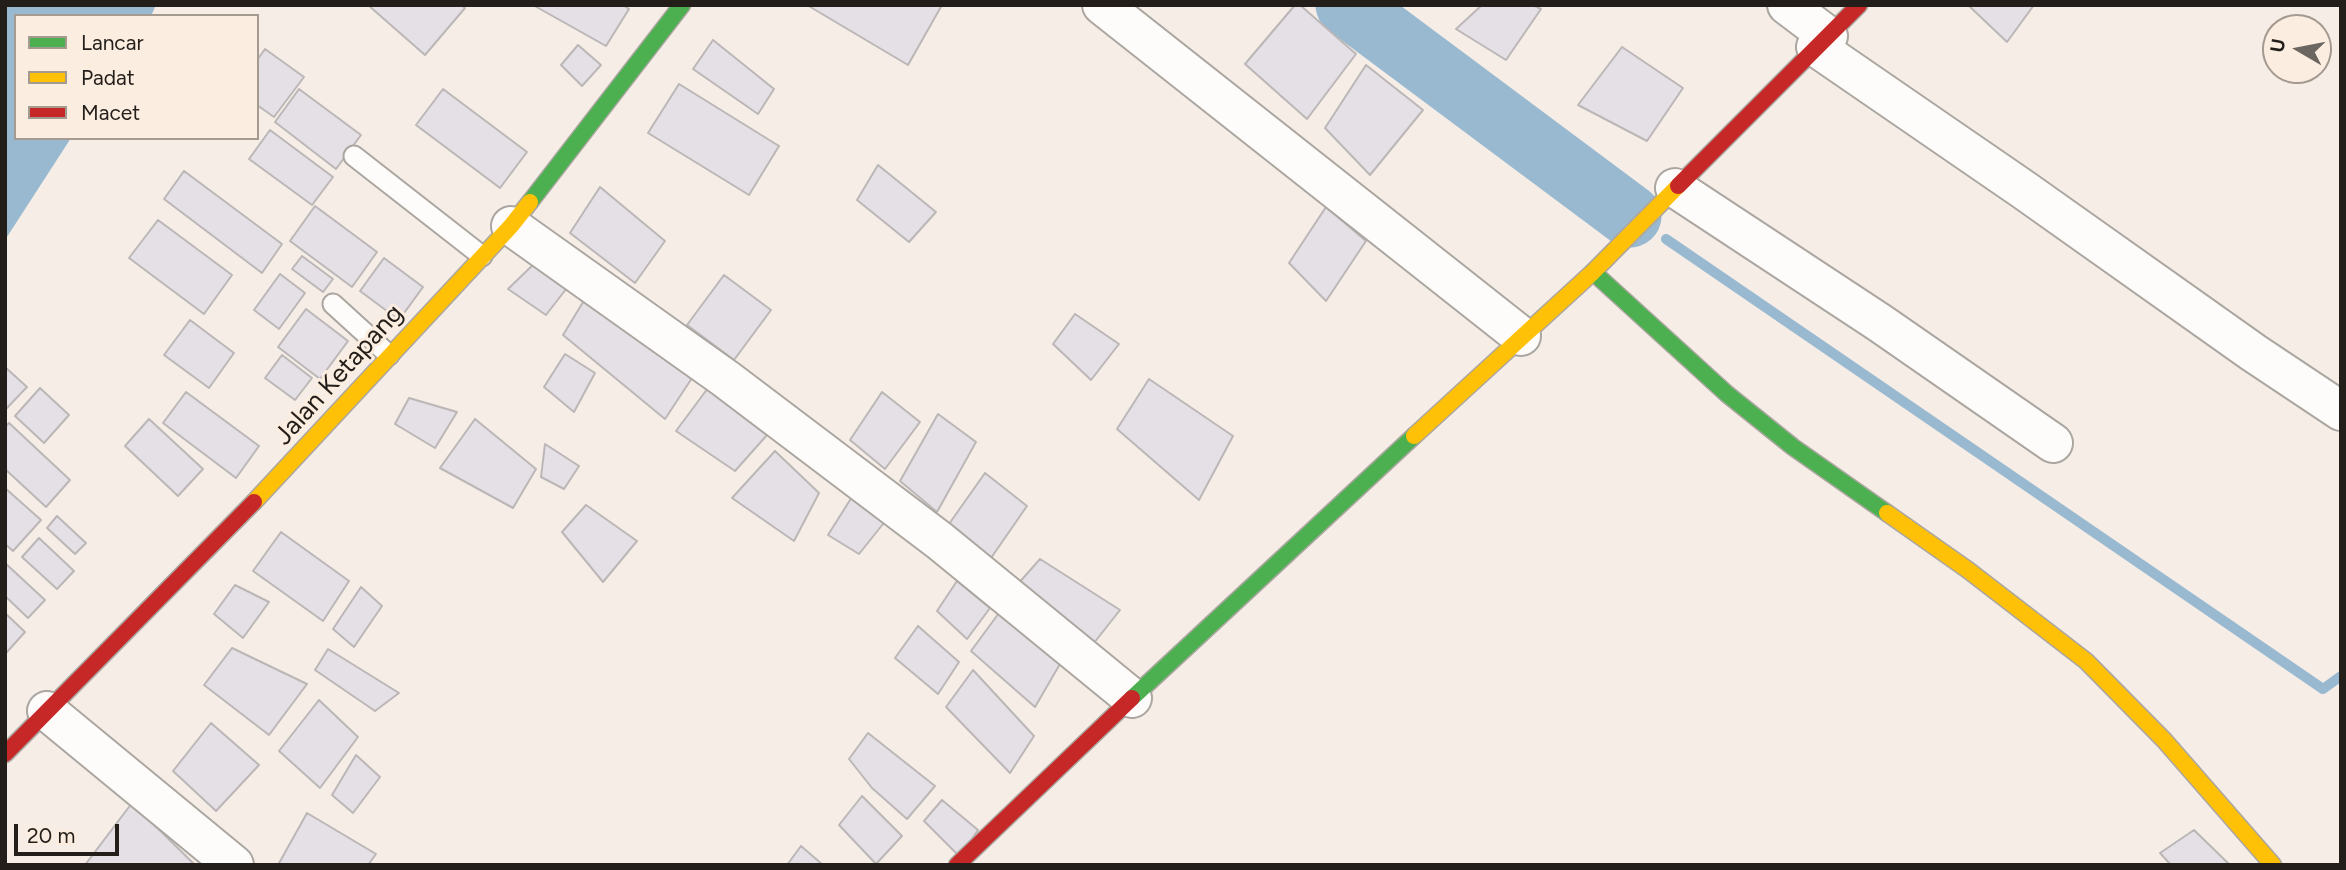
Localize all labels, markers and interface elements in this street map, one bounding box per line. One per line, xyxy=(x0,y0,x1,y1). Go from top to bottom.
legend xyxy=(14,14,259,140)
north arrow xyxy=(2262,14,2332,84)
text: Lancar xyxy=(81,30,144,55)
text: U xyxy=(2265,37,2290,54)
text: Padat xyxy=(81,65,135,90)
text: Macet xyxy=(81,100,140,125)
street label: Jalan Ketapang xyxy=(268,298,410,452)
scale bar xyxy=(18,810,122,854)
text: 20 m xyxy=(27,823,75,848)

